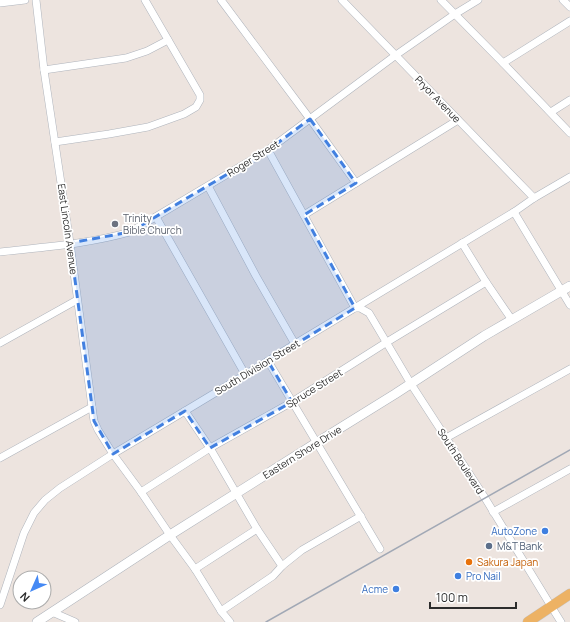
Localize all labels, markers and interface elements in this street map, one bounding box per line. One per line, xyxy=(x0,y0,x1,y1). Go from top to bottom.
street label: Pryor Avenue xyxy=(412,72,464,126)
street label: Roger Street xyxy=(224,136,282,180)
street label: East Lincoln Avenue xyxy=(55,183,81,276)
place label: Trinity Bible Church xyxy=(123,211,182,237)
marker: Trinity Bible Church xyxy=(110,219,120,229)
street label: South Division Street xyxy=(212,336,302,398)
street label: Spruce Street xyxy=(283,365,345,411)
street label: Eastern Shore Drive xyxy=(260,422,344,482)
street label: South Boulevard xyxy=(435,425,488,497)
place label: AutoZone xyxy=(491,524,537,538)
marker: AutoZone xyxy=(540,526,550,536)
place label: M&T Bank xyxy=(497,539,543,553)
marker: M&T Bank xyxy=(484,541,494,551)
place label: Sakura Japan xyxy=(477,555,538,569)
marker: Sakura Japan xyxy=(464,557,474,567)
place label: Pro Nail xyxy=(466,569,501,583)
north arrow xyxy=(12,570,52,610)
marker: Pro Nail xyxy=(453,571,463,581)
place label: Acme xyxy=(362,582,388,596)
marker: Acme xyxy=(391,584,401,594)
scale bar xyxy=(430,584,516,610)
text: N xyxy=(16,589,33,606)
text: 100 m xyxy=(436,589,468,606)

